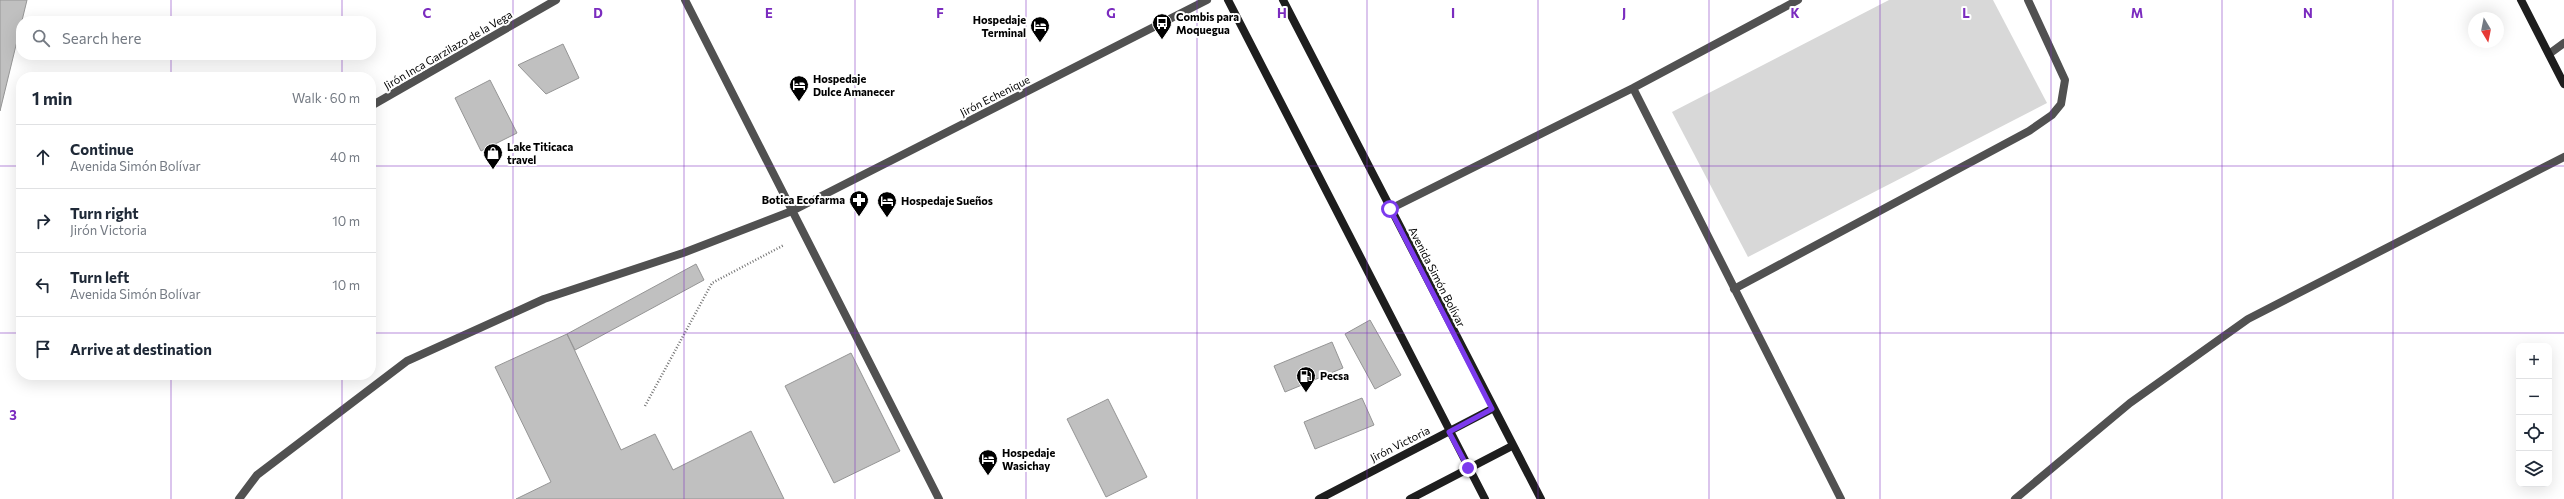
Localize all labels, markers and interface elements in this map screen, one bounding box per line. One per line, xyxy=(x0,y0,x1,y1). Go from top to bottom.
text: C xyxy=(423,5,432,21)
text: D xyxy=(593,5,603,21)
text: E xyxy=(765,5,773,21)
text: F xyxy=(936,5,944,21)
text: G xyxy=(1106,5,1116,21)
text: H xyxy=(1277,5,1287,21)
text: I xyxy=(1451,5,1455,21)
text: J xyxy=(1622,5,1626,21)
text: K xyxy=(1790,5,1800,21)
text: L xyxy=(1962,5,1970,21)
text: M xyxy=(2131,5,2143,21)
text: N xyxy=(2303,5,2313,21)
street label: Jirón Inca Garzilazo de la Vega xyxy=(381,7,515,93)
place label: Combis para Moquegua xyxy=(1176,10,1239,36)
bus stop icon: Combis para Moquegua xyxy=(1151,12,1173,40)
north arrow xyxy=(2468,12,2504,48)
place label: Hospedaje Terminal xyxy=(973,13,1026,39)
hotel icon: Hospedaje Terminal xyxy=(1029,15,1051,43)
search box xyxy=(16,16,376,60)
icon: search xyxy=(30,27,52,49)
text: Search here xyxy=(62,29,141,47)
place label: Hospedaje Dulce Amanecer xyxy=(813,72,895,98)
street label: Jirón Echenique xyxy=(958,72,1033,120)
hotel icon: Hospedaje Dulce Amanecer xyxy=(788,74,810,102)
text: 1 min xyxy=(32,88,72,109)
text: Walk · 60 m xyxy=(292,90,360,106)
text: Continue xyxy=(70,140,134,158)
place label: Lake Titicaca travel xyxy=(507,140,573,166)
shop icon: Lake Titicaca travel xyxy=(482,142,504,170)
icon: ahead xyxy=(32,146,54,168)
text: 40 m xyxy=(330,149,360,165)
text: Avenida Simón Bolívar xyxy=(70,158,201,174)
pharmacy icon: Botica Ecofarma xyxy=(848,189,870,217)
hotel icon: Hospedaje Sueños xyxy=(876,190,898,218)
place label: Botica Ecofarma xyxy=(762,193,845,206)
place label: Hospedaje Sueños xyxy=(901,194,993,207)
route start xyxy=(1381,200,1399,218)
text: Turn right xyxy=(70,204,139,222)
icon: right xyxy=(32,210,54,232)
text: 10 m xyxy=(332,213,360,229)
text: Jirón Victoria xyxy=(70,222,147,238)
street label: Avenida Simón Bolívar xyxy=(1407,225,1469,330)
text: Turn left xyxy=(70,268,129,286)
icon: left xyxy=(32,274,54,296)
text: 10 m xyxy=(332,277,360,293)
text: Avenida Simón Bolívar xyxy=(70,286,201,302)
icon: arrive xyxy=(32,338,54,360)
text: Arrive at destination xyxy=(70,340,212,358)
map controls xyxy=(2516,343,2552,487)
button: + xyxy=(2516,343,2552,379)
fuel station icon: Pecsa xyxy=(1295,365,1317,393)
place label: Pecsa xyxy=(1320,369,1349,382)
button: − xyxy=(2516,379,2552,415)
text: 3 xyxy=(9,407,17,423)
button: locate xyxy=(2516,415,2552,451)
street label: Jirón Victoria xyxy=(1368,423,1432,465)
place label: Hospedaje Wasichay xyxy=(1002,446,1055,472)
hotel icon: Hospedaje Wasichay xyxy=(977,448,999,476)
button: layers xyxy=(2516,451,2552,487)
route end xyxy=(1459,459,1477,477)

